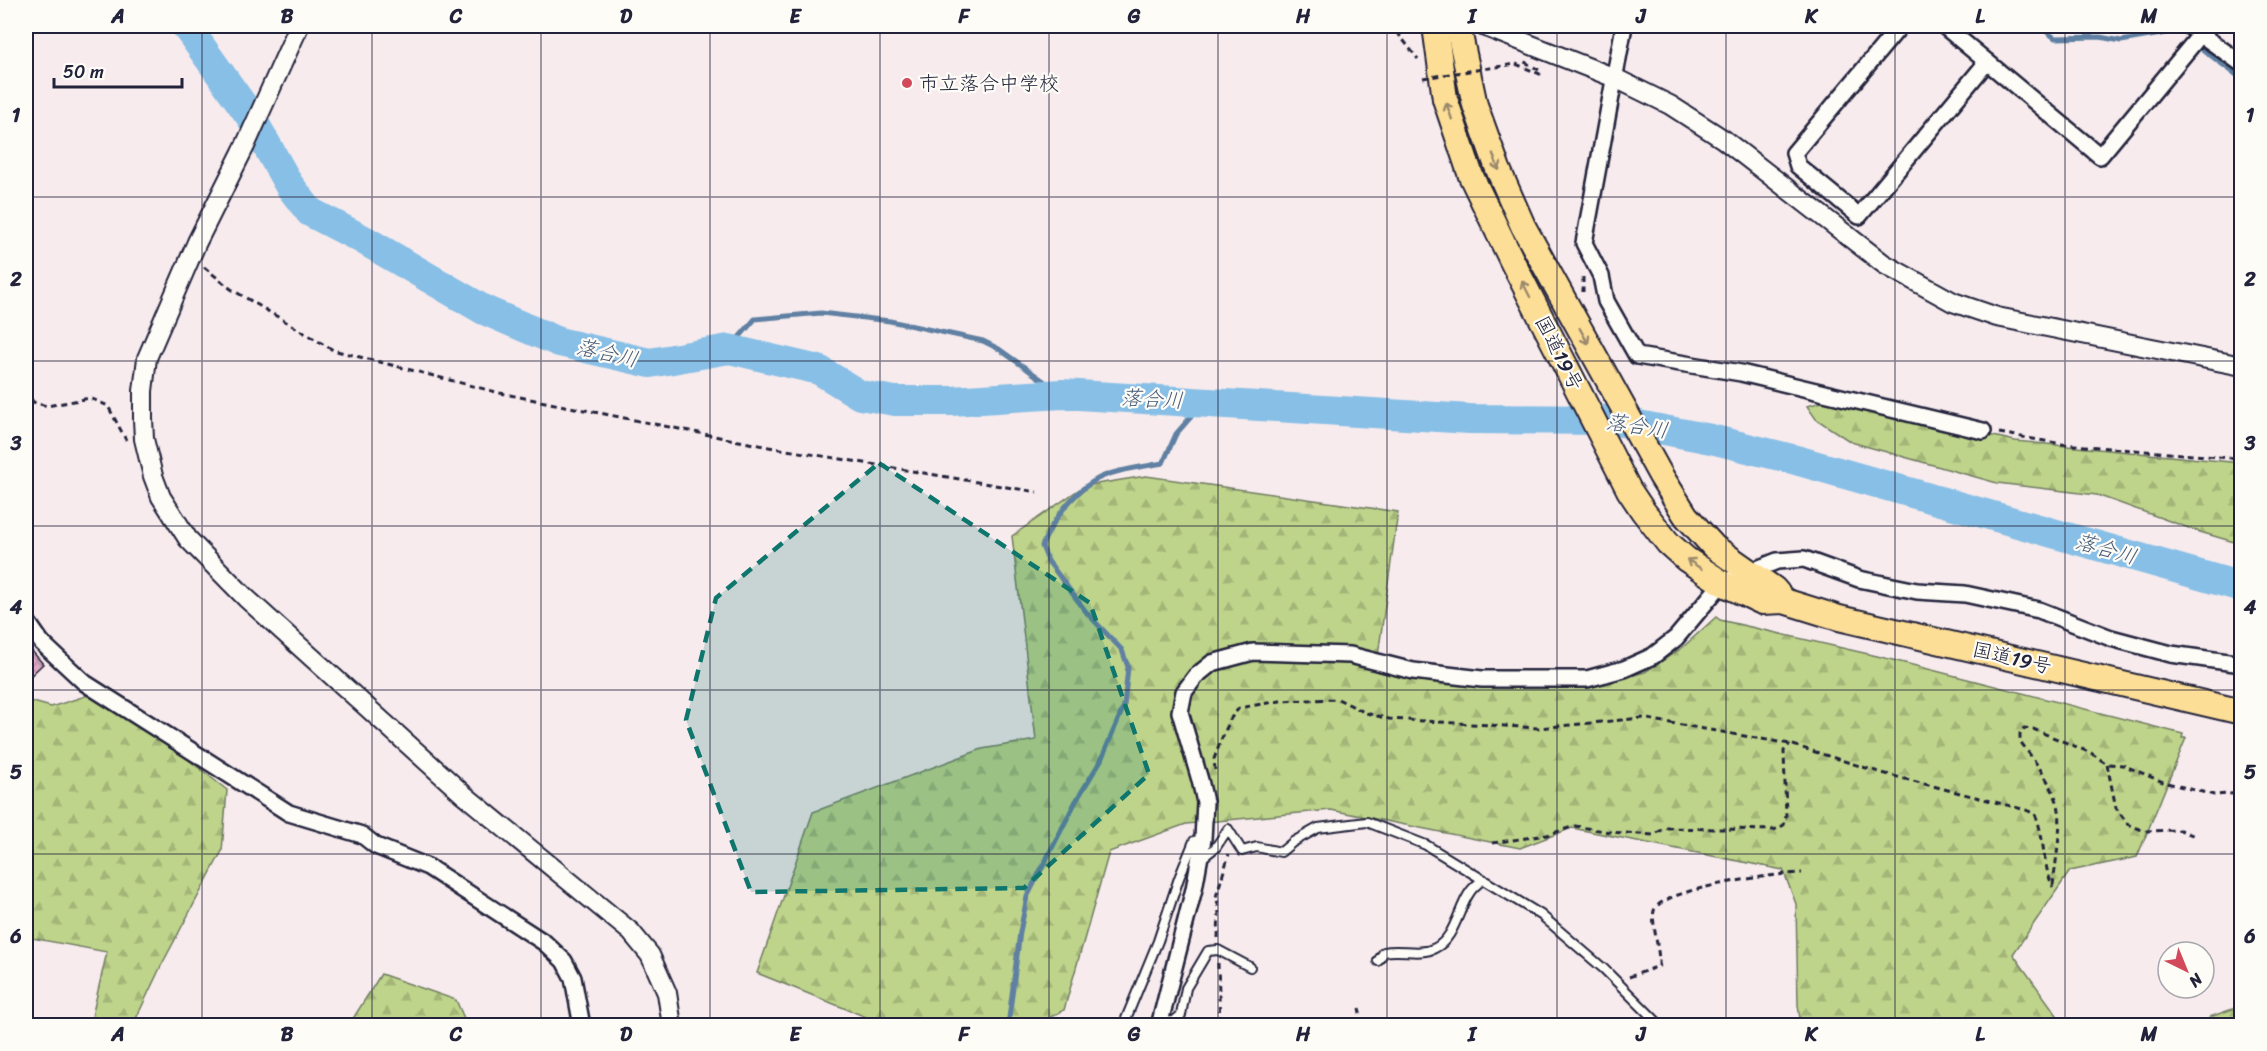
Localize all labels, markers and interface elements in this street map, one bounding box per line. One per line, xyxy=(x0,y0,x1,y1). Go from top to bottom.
text: A xyxy=(110,0,125,34)
text: B xyxy=(281,0,294,34)
text: C xyxy=(449,0,463,34)
text: D xyxy=(620,0,633,34)
text: E xyxy=(789,0,802,34)
text: F xyxy=(958,0,971,34)
text: G xyxy=(1127,0,1141,34)
text: H xyxy=(1295,0,1311,34)
text: I xyxy=(1467,0,1478,34)
text: J xyxy=(1635,0,1647,34)
text: K xyxy=(1804,0,1819,34)
text: L xyxy=(1975,0,1985,34)
text: M xyxy=(2140,0,2158,34)
scale bar xyxy=(54,51,182,89)
text: 50 m xyxy=(63,56,104,88)
place label: 市立落合中学校 xyxy=(919,66,1059,101)
marker: 市立落合中学校 xyxy=(900,76,914,90)
text: 1 xyxy=(12,98,21,133)
text: 1 xyxy=(2246,98,2255,133)
one-way arrow xyxy=(1442,102,1453,121)
one-way arrow xyxy=(1491,153,1502,171)
text: 2 xyxy=(9,262,22,297)
text: 2 xyxy=(2243,262,2256,297)
one-way arrow xyxy=(1520,281,1532,298)
street label: 国道19号 xyxy=(1525,309,1593,397)
water label: 落合川 xyxy=(572,327,642,379)
one-way arrow xyxy=(1579,327,1591,344)
water label: 落合川 xyxy=(1120,378,1184,420)
water label: 落合川 xyxy=(1603,402,1671,450)
text: 3 xyxy=(10,426,22,461)
text: 3 xyxy=(2244,426,2256,461)
water label: 落合川 xyxy=(2070,522,2142,576)
one-way arrow xyxy=(1686,558,1702,570)
text: 4 xyxy=(9,590,23,625)
text: 4 xyxy=(2243,590,2257,625)
street label: 国道19号 xyxy=(1969,632,2055,684)
text: 5 xyxy=(10,755,22,790)
text: 5 xyxy=(2244,755,2256,790)
text: 6 xyxy=(9,919,22,954)
text: 6 xyxy=(2243,919,2256,954)
north arrow xyxy=(2156,940,2216,1000)
text: N xyxy=(2181,966,2211,996)
text: A xyxy=(110,1017,125,1051)
text: B xyxy=(281,1017,294,1051)
text: C xyxy=(449,1017,463,1051)
text: D xyxy=(620,1017,633,1051)
text: E xyxy=(789,1017,802,1051)
text: F xyxy=(958,1017,971,1051)
text: G xyxy=(1127,1017,1141,1051)
text: H xyxy=(1295,1017,1311,1051)
text: I xyxy=(1467,1017,1478,1051)
text: J xyxy=(1635,1017,1647,1051)
text: K xyxy=(1804,1017,1819,1051)
text: L xyxy=(1975,1017,1985,1051)
text: M xyxy=(2140,1017,2158,1051)

